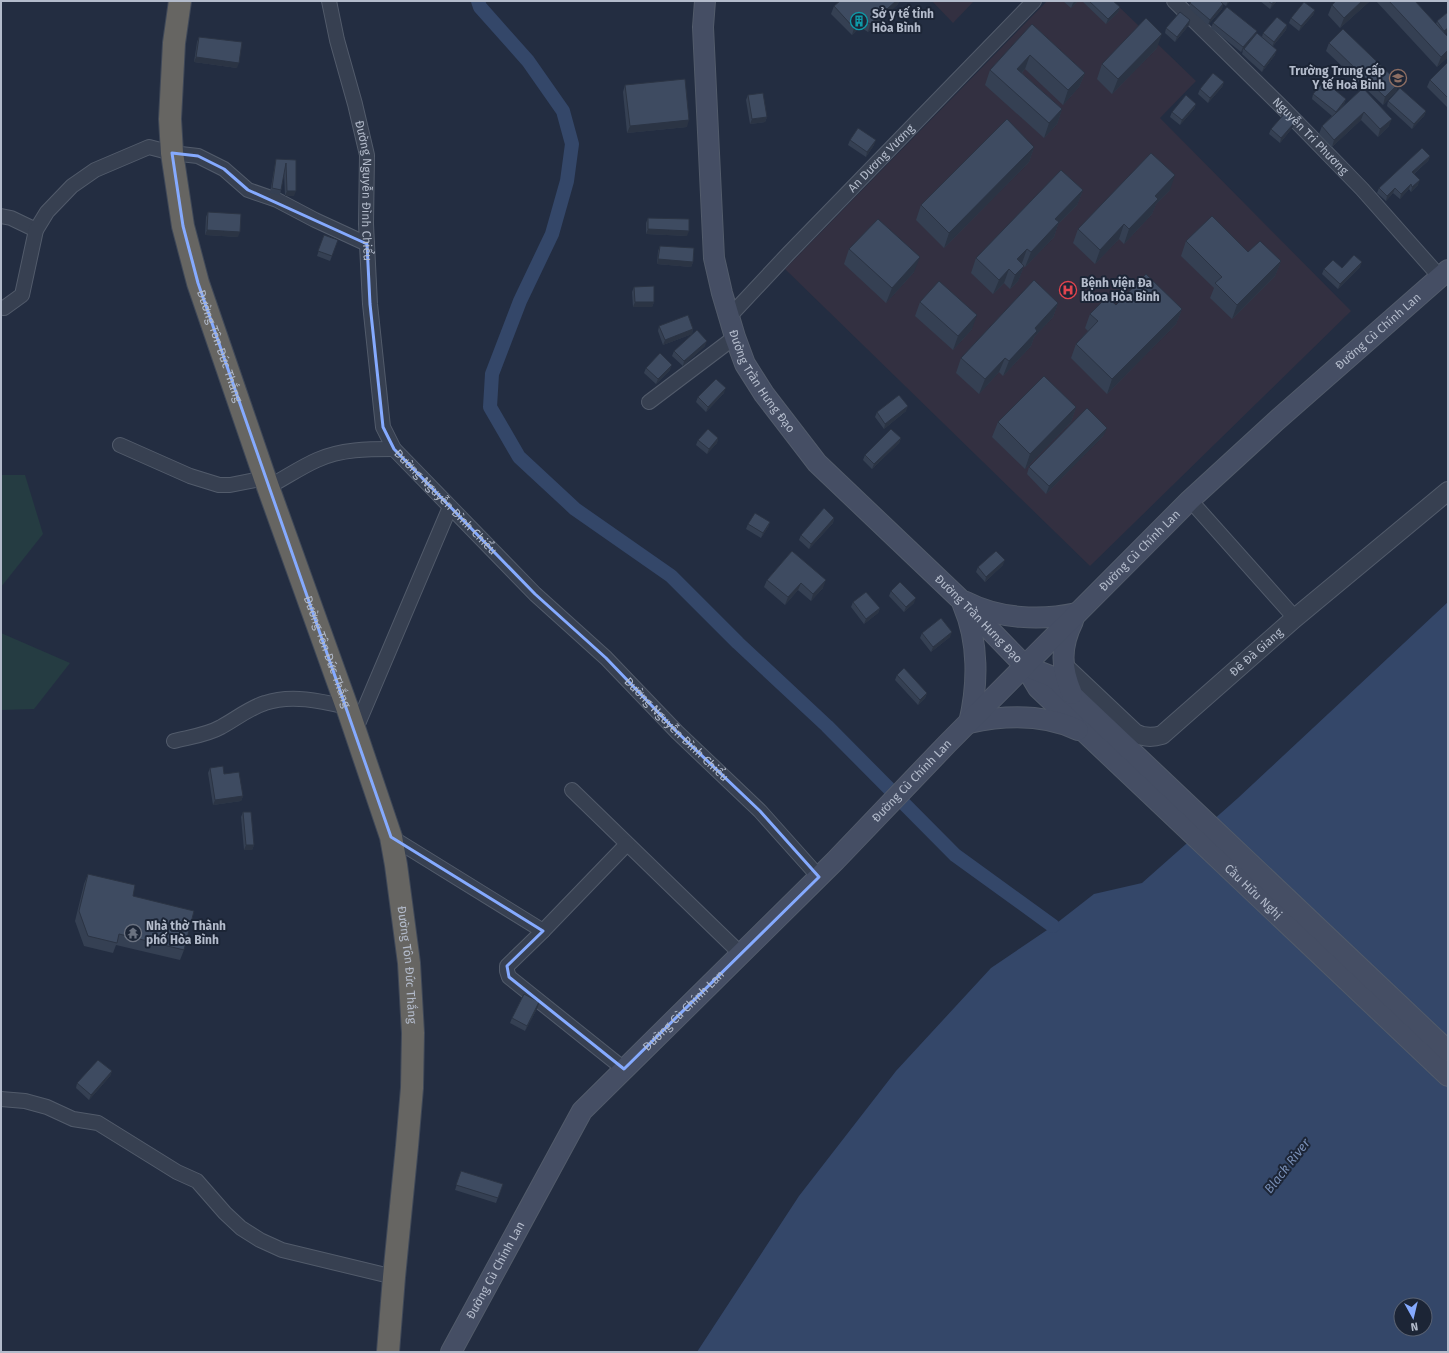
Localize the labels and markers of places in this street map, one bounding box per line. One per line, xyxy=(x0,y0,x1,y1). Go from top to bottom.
place label: Sở y tế tỉnh Hòa Bình xyxy=(872,5,934,35)
building icon: Sở y tế tỉnh Hòa Bình xyxy=(849,11,869,31)
place label: Trường Trung cấp Y tế Hoà Bình xyxy=(1289,62,1385,92)
school or university icon: Trường Trung cấp Y tế Hoà Bình xyxy=(1388,68,1408,88)
place label: Bệnh viện Đa khoa Hòa Bình xyxy=(1081,276,1160,304)
hospital icon: Bệnh viện Đa khoa Hòa Bình xyxy=(1058,280,1078,300)
place label: Nhà thờ Thành phố Hòa Bình xyxy=(146,919,226,947)
temple icon: Nhà thờ Thành phố Hòa Bình xyxy=(123,923,143,943)

